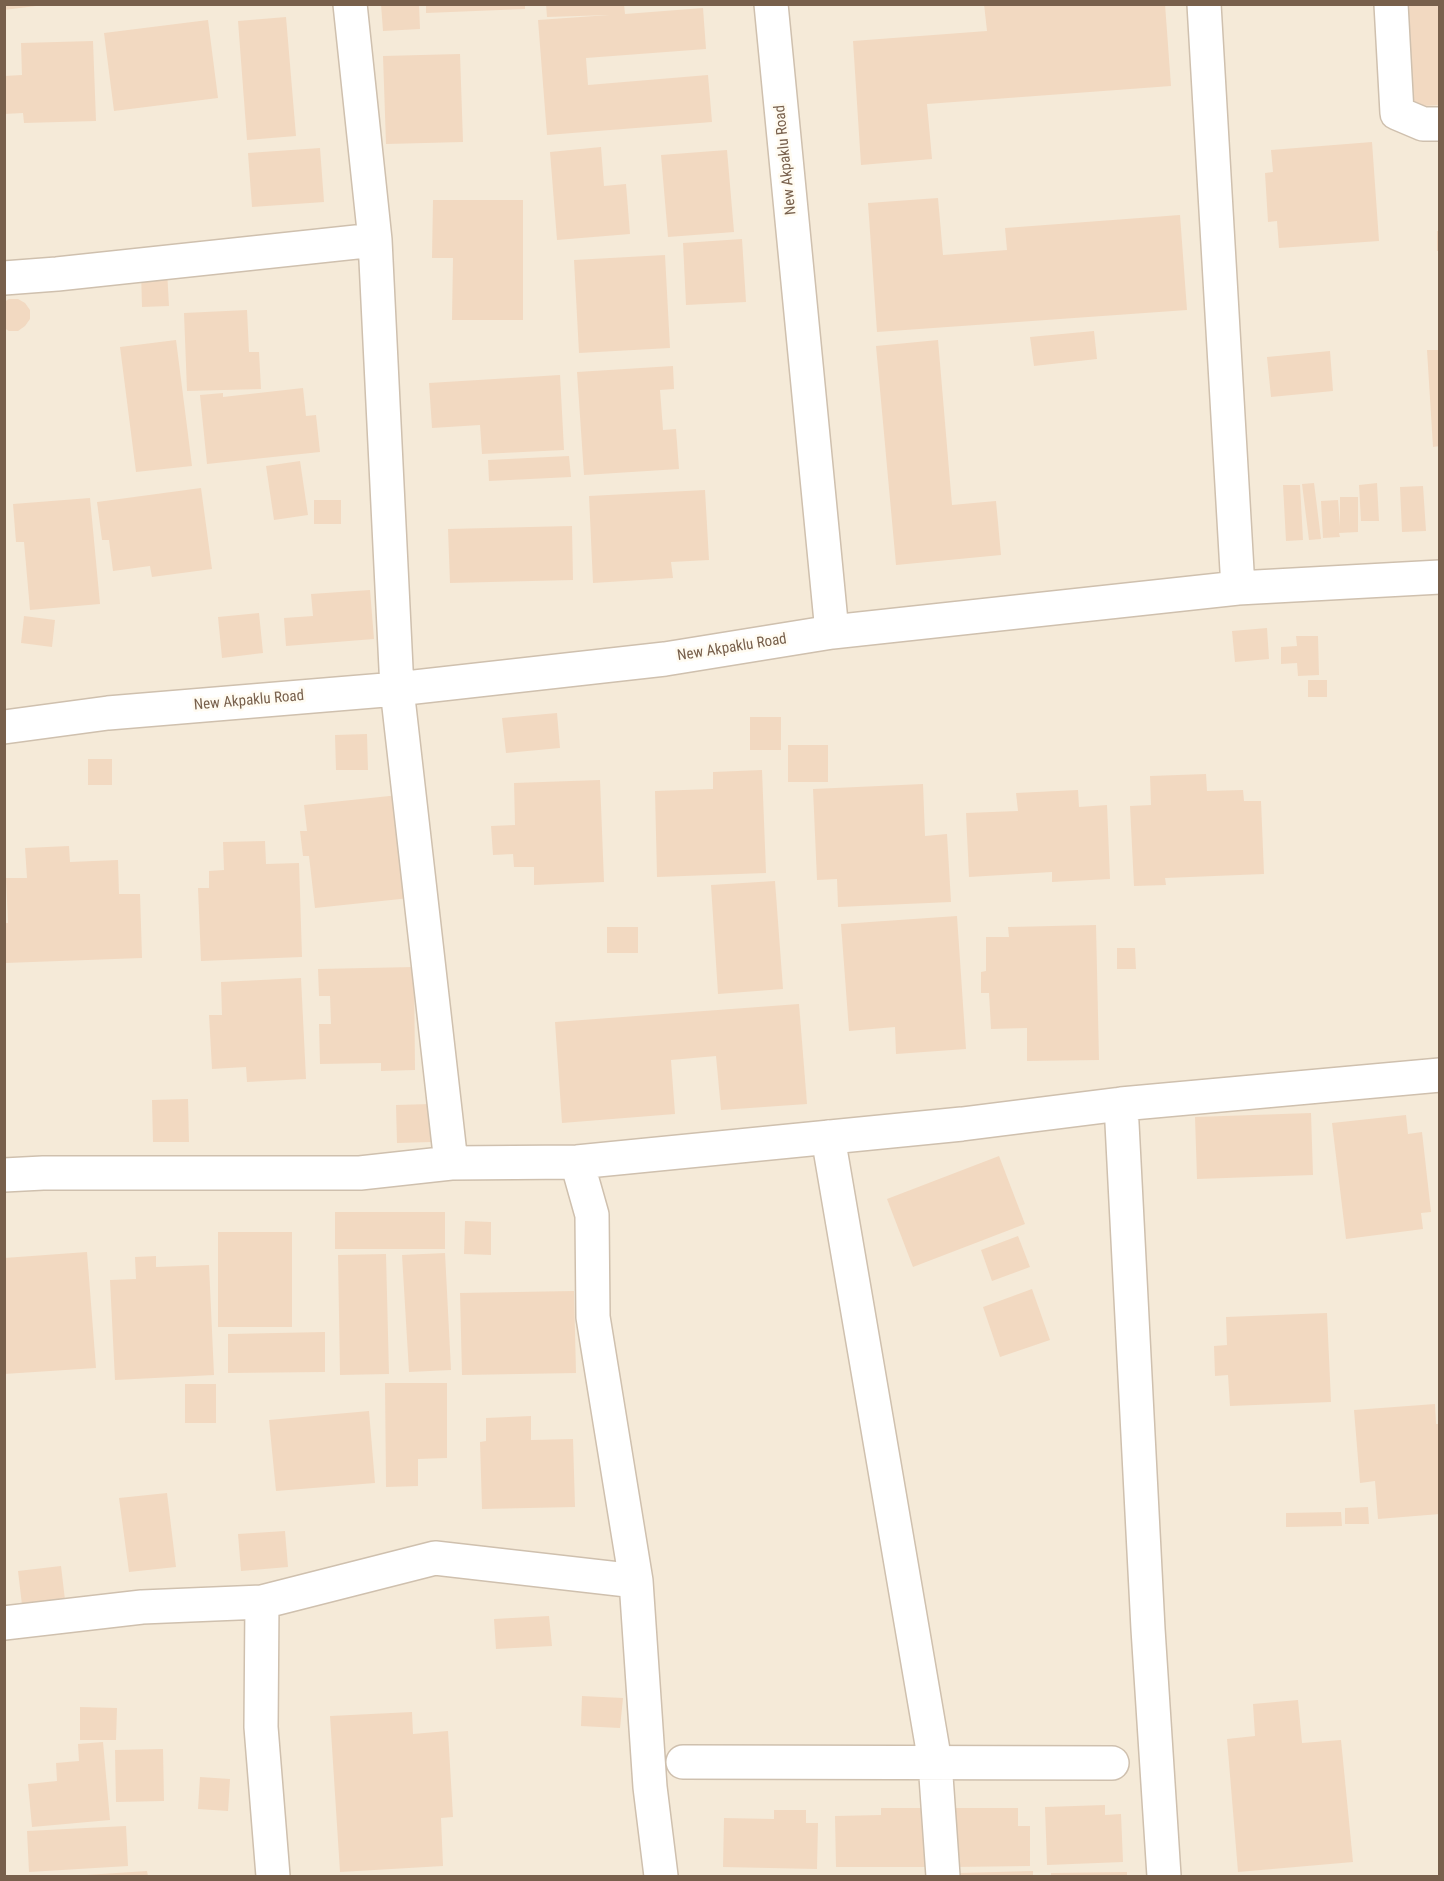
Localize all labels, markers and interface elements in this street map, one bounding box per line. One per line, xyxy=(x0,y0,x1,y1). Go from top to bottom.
street label: New Akpaklu Road xyxy=(771,104,801,216)
street label: New Akpaklu Road xyxy=(676,630,788,666)
street label: New Akpaklu Road xyxy=(193,687,305,715)

